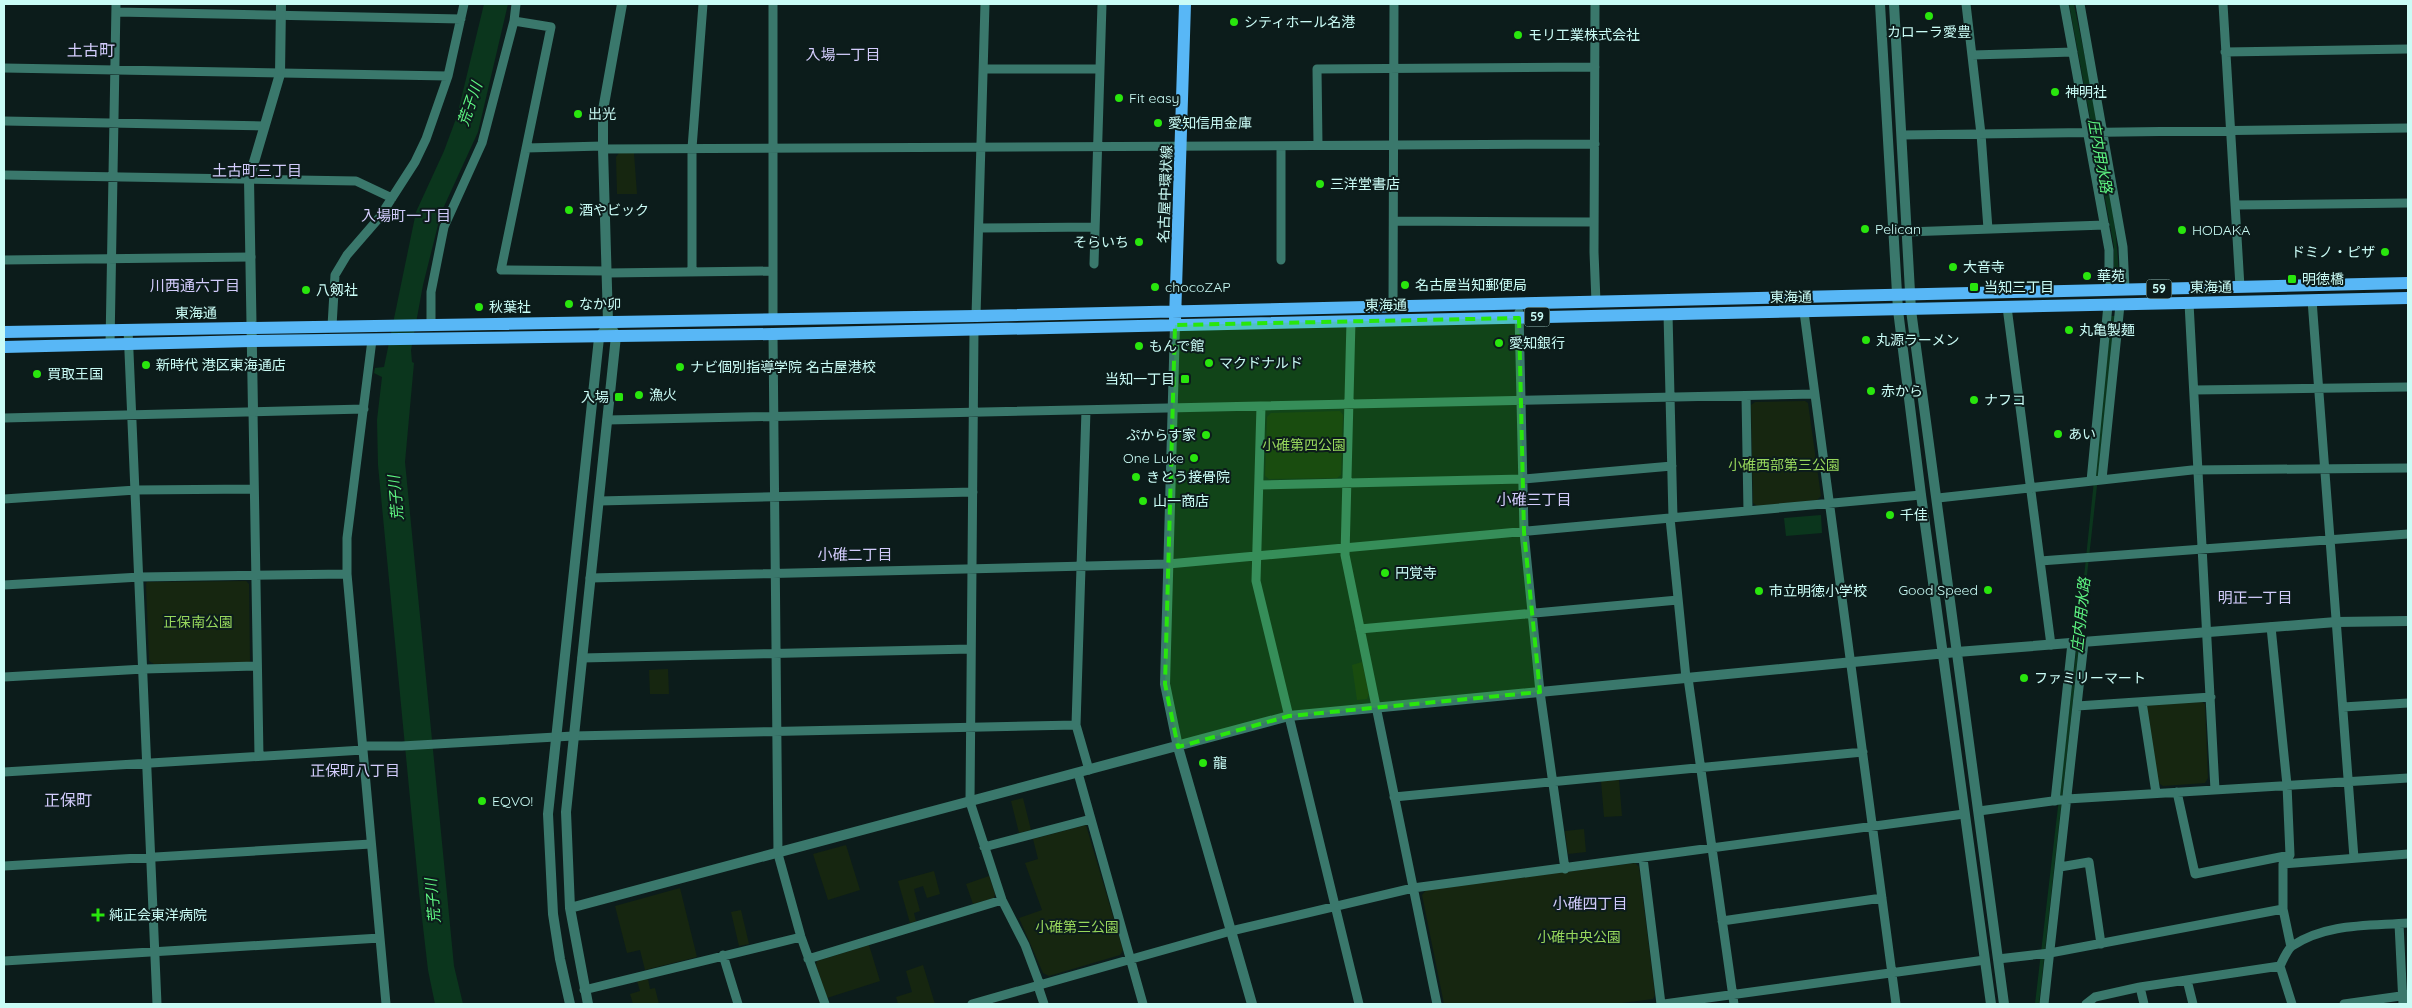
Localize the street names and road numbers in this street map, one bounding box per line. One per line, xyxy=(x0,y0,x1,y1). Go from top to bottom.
street label: 名古屋中環状線 xyxy=(1154,145,1176,243)
street label: 東海通 xyxy=(2190,278,2232,296)
road number: 59 xyxy=(2146,280,2172,298)
street label: 東海通 xyxy=(1770,288,1812,306)
street label: 東海通 xyxy=(1365,296,1407,314)
street label: 東海通 xyxy=(175,304,217,322)
road number: 59 xyxy=(1524,308,1550,326)

